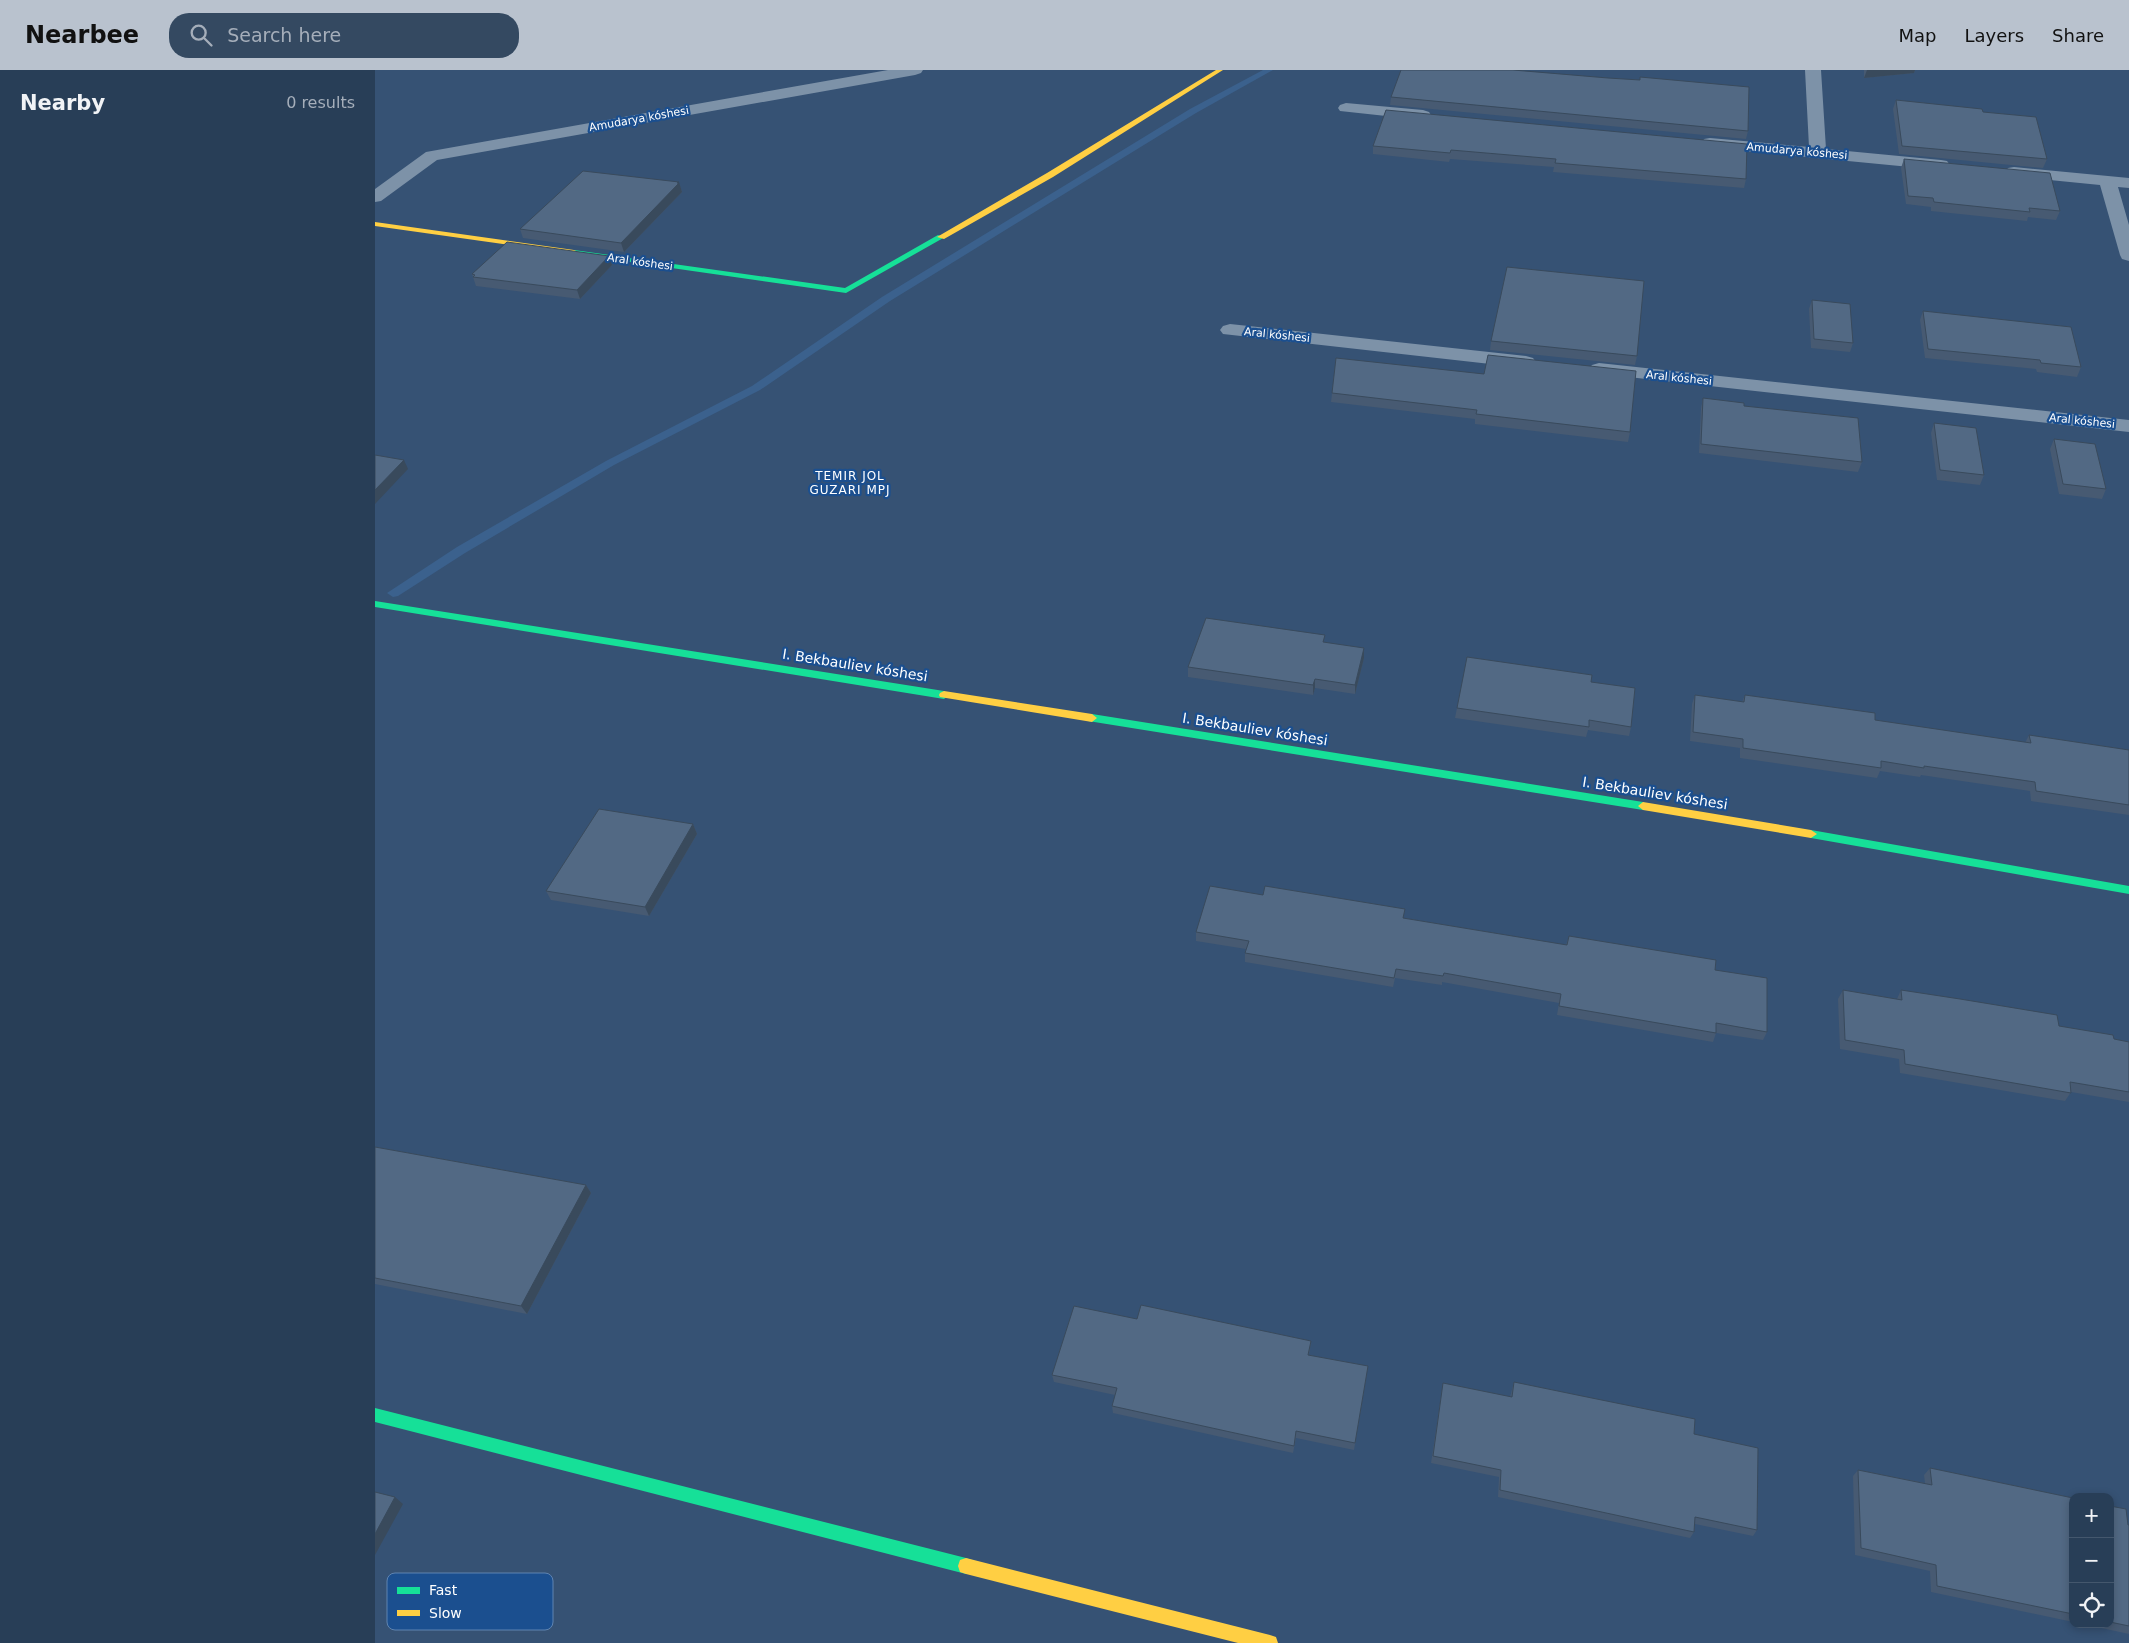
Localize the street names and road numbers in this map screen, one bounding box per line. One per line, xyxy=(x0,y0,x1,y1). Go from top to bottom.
street label: Amudarya kóshesi xyxy=(588,104,690,134)
street label: Amudarya kóshesi xyxy=(1746,140,1848,162)
street label: Aral kóshesi xyxy=(606,251,674,273)
street label: Aral kóshesi xyxy=(1243,325,1311,345)
street label: Aral kóshesi xyxy=(1645,368,1713,388)
street label: Aral kóshesi xyxy=(2048,411,2116,431)
street label: I. Bekbauliev kóshesi xyxy=(781,646,929,684)
street label: I. Bekbauliev kóshesi xyxy=(1181,710,1329,748)
street label: I. Bekbauliev kóshesi xyxy=(1581,774,1729,812)

